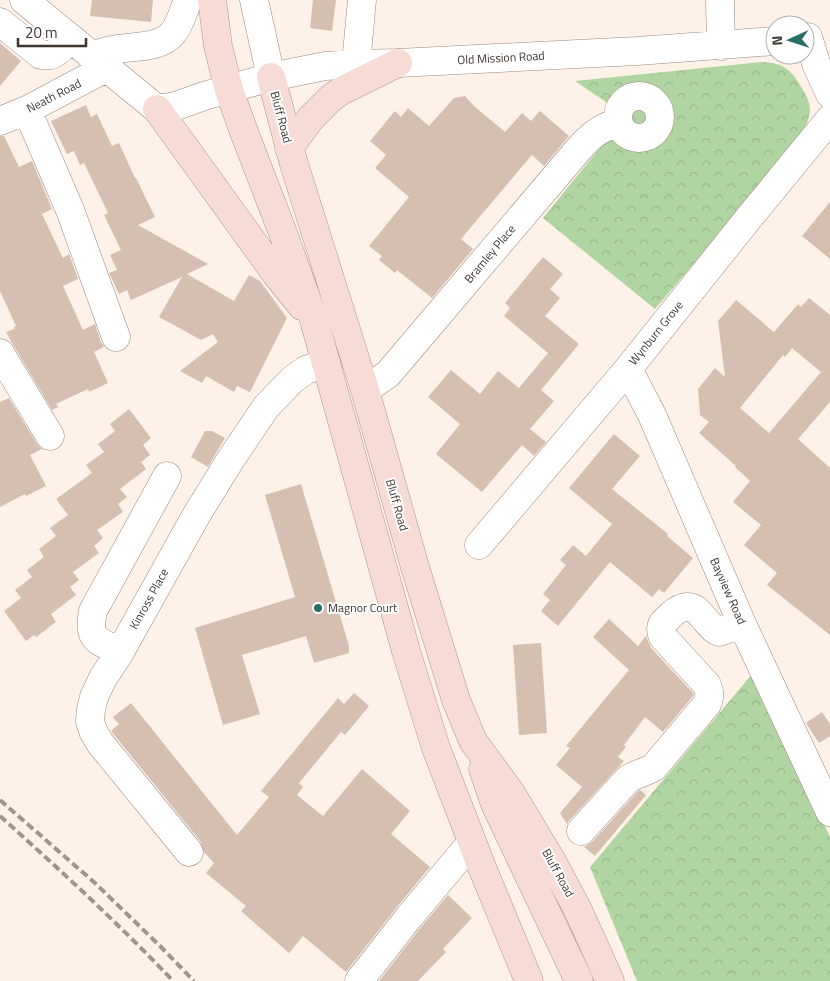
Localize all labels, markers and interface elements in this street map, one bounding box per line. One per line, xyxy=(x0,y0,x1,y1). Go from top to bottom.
scale bar xyxy=(18,15,85,47)
north arrow xyxy=(765,15,815,65)
text: 20 m xyxy=(25,21,58,44)
text: N xyxy=(766,35,787,46)
street label: Old Mission Road xyxy=(457,46,545,69)
street label: Neath Road xyxy=(23,74,85,118)
street label: Bluff Road xyxy=(265,89,298,145)
street label: Bramley Place xyxy=(459,220,520,287)
street label: Wynburn Grove xyxy=(624,296,688,369)
street label: Bluff Road xyxy=(381,477,414,533)
street label: Bayview Road xyxy=(705,554,752,627)
street label: Kinross Place xyxy=(124,565,173,633)
place label: Magnor Court xyxy=(328,598,398,617)
marker: Magnor Court xyxy=(312,602,324,614)
street label: Bluff Road xyxy=(537,845,580,901)

